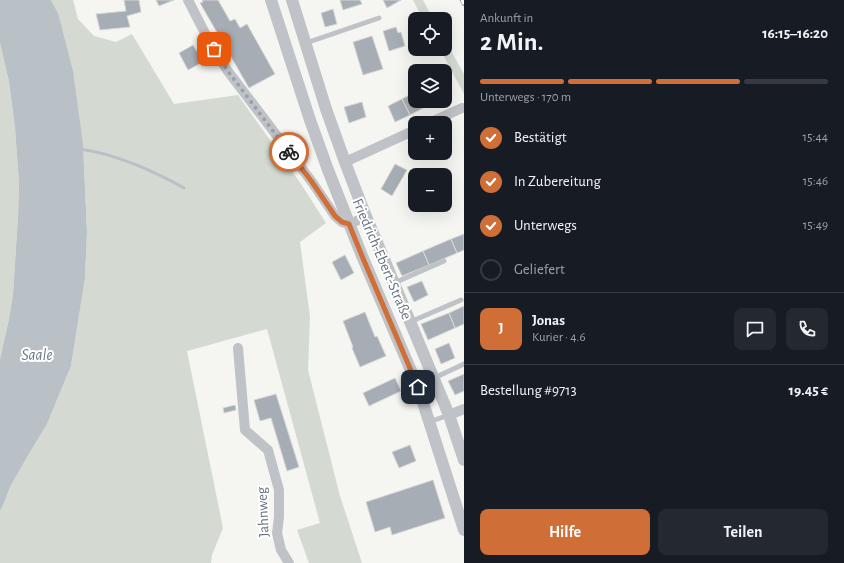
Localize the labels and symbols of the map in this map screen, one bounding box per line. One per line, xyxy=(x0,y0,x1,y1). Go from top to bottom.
pin xyxy=(197,32,231,66)
courier xyxy=(269,132,309,172)
street label: Friedrich-Ebert-Straße xyxy=(350,196,414,322)
water label: Saale xyxy=(22,347,52,363)
pin xyxy=(401,370,435,404)
street label: Jahnweg xyxy=(254,486,272,538)

